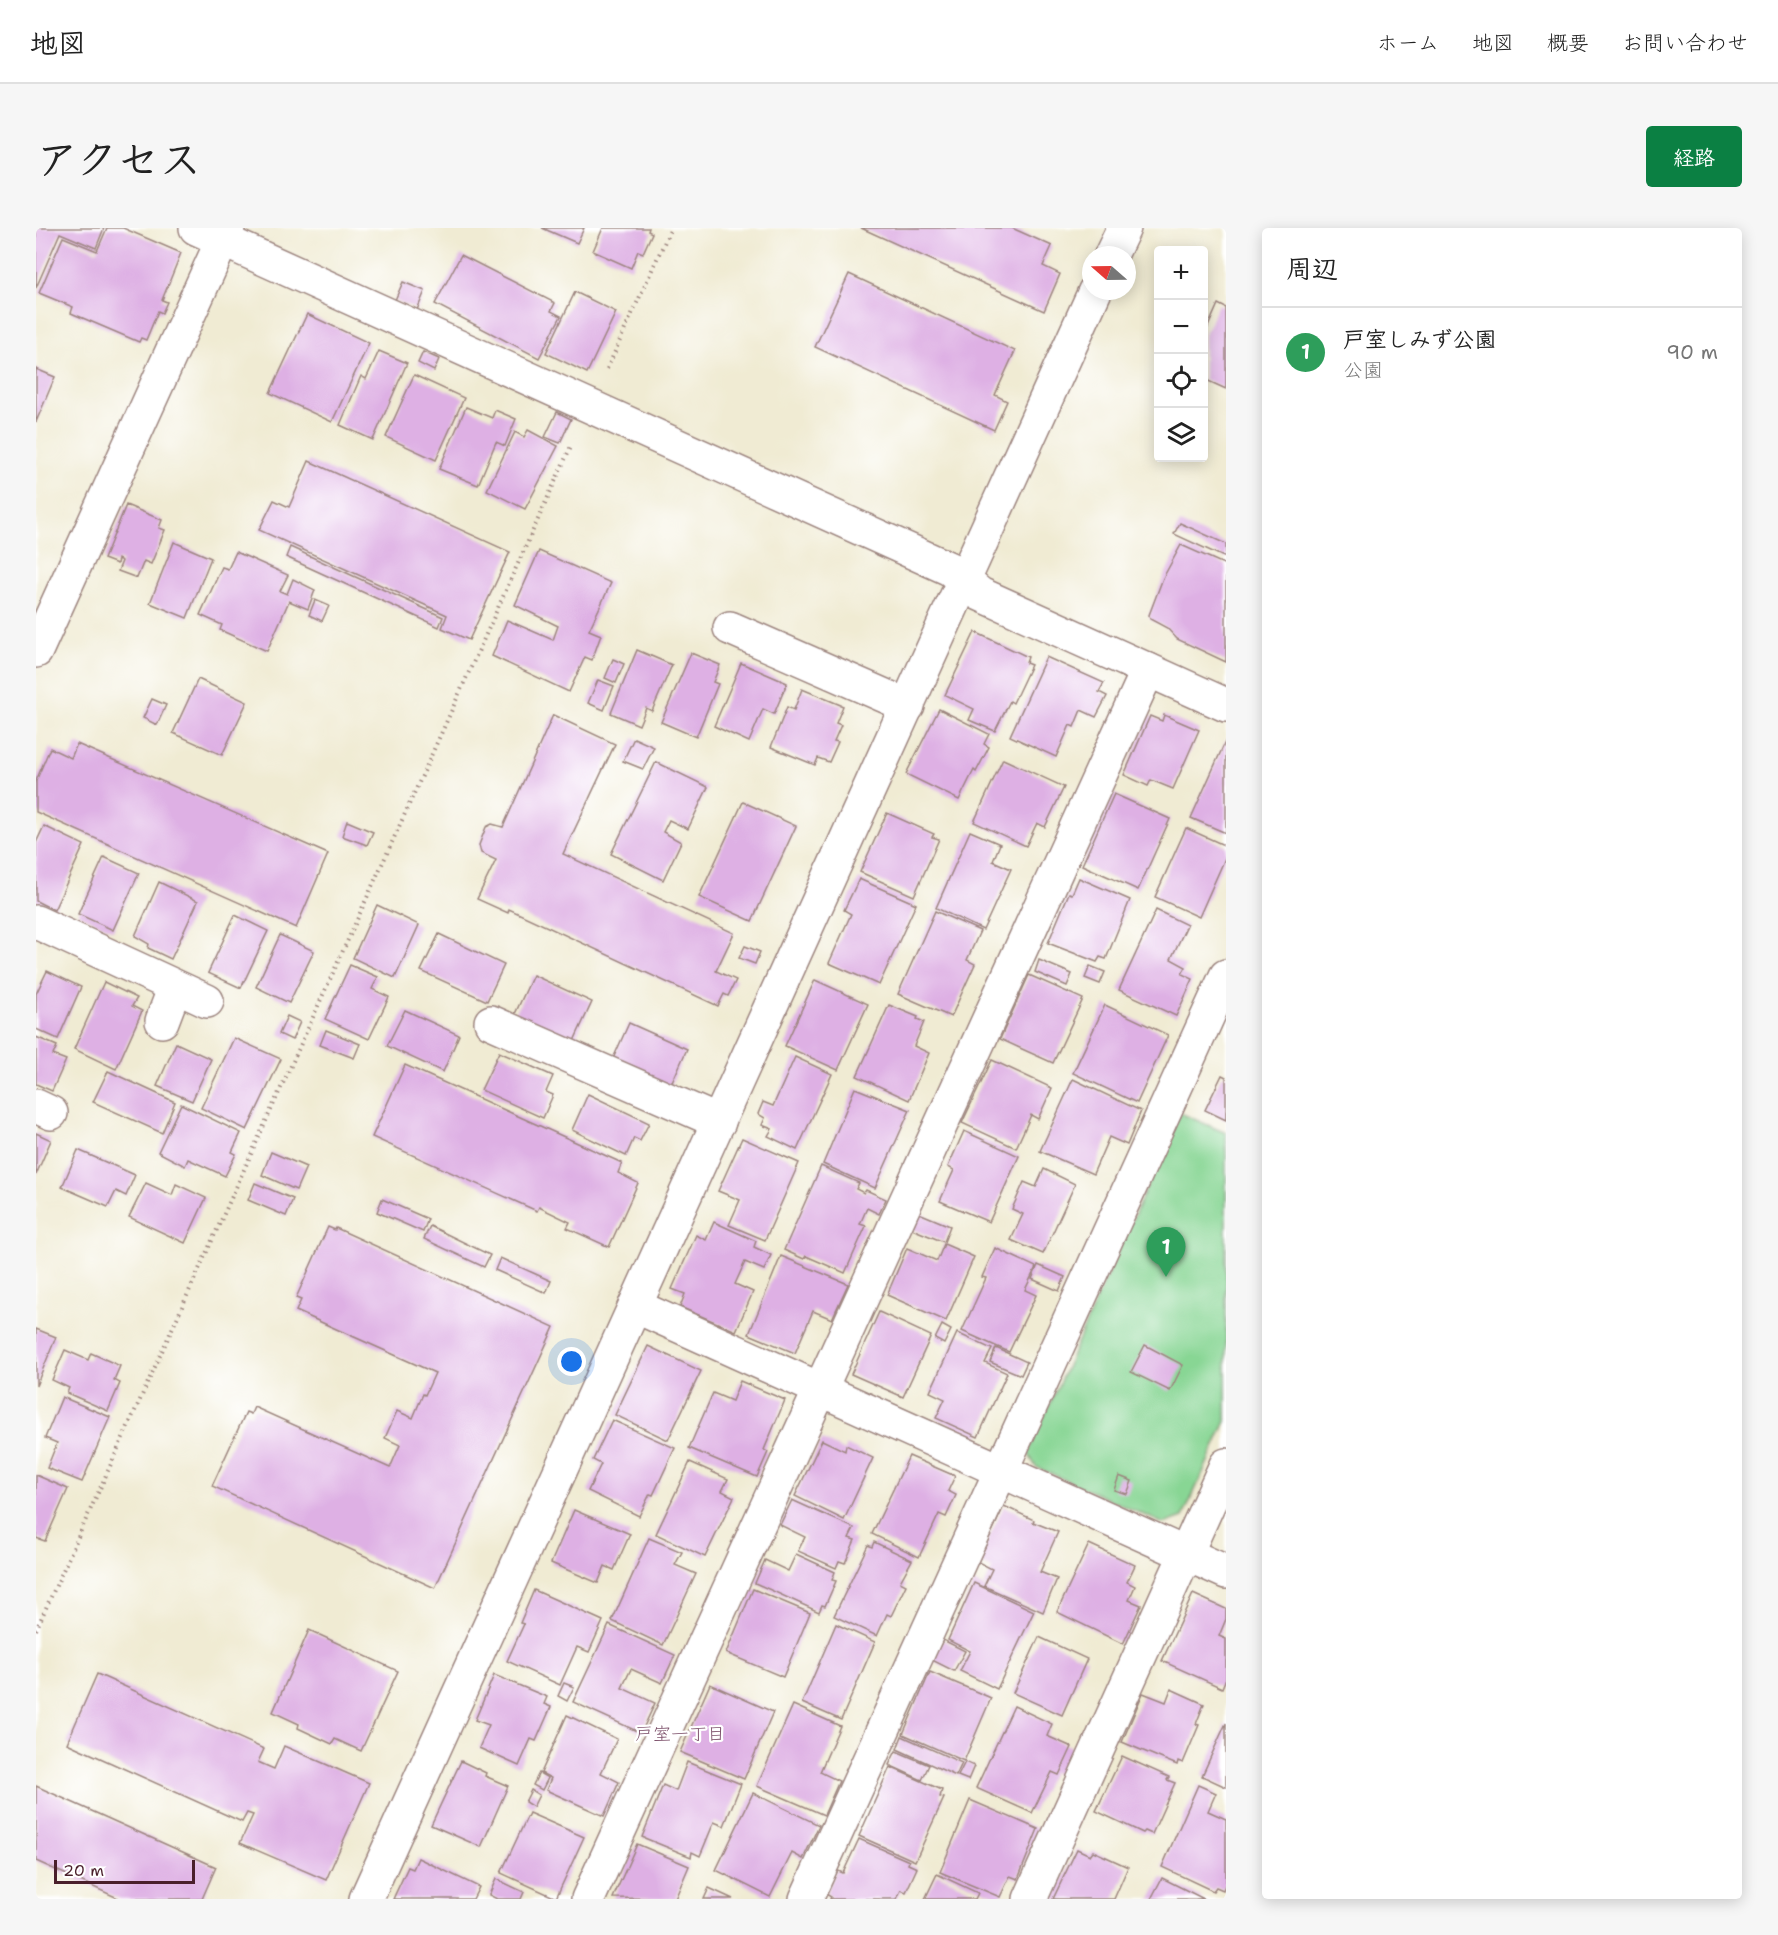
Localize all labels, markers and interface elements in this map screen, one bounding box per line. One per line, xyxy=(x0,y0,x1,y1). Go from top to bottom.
text: 地図 xyxy=(30,24,86,62)
text: ホーム xyxy=(1377,29,1439,57)
text: 地図 xyxy=(1472,29,1514,57)
text: 概要 xyxy=(1547,29,1589,57)
text: お問い合わせ xyxy=(1622,29,1748,57)
button: 経路 xyxy=(1646,126,1742,187)
text: アクセス xyxy=(36,131,201,187)
north arrow xyxy=(1082,246,1136,300)
map controls xyxy=(1154,246,1208,462)
button: + xyxy=(1154,246,1208,300)
text: 周辺 xyxy=(1286,251,1338,286)
button: − xyxy=(1154,300,1208,354)
text: 戸室しみず公園 xyxy=(1343,325,1497,354)
text: 1 xyxy=(1301,339,1310,365)
text: 90 m xyxy=(1666,339,1718,365)
button: locate xyxy=(1154,354,1208,408)
text: 公園 xyxy=(1343,357,1383,383)
button: layers xyxy=(1154,408,1208,462)
pin: 1 xyxy=(1146,1228,1186,1277)
your location xyxy=(557,1347,586,1376)
district label: 戸室一丁目 xyxy=(635,1722,725,1746)
scale bar xyxy=(54,1857,195,1884)
text: 20 m xyxy=(63,1860,104,1881)

